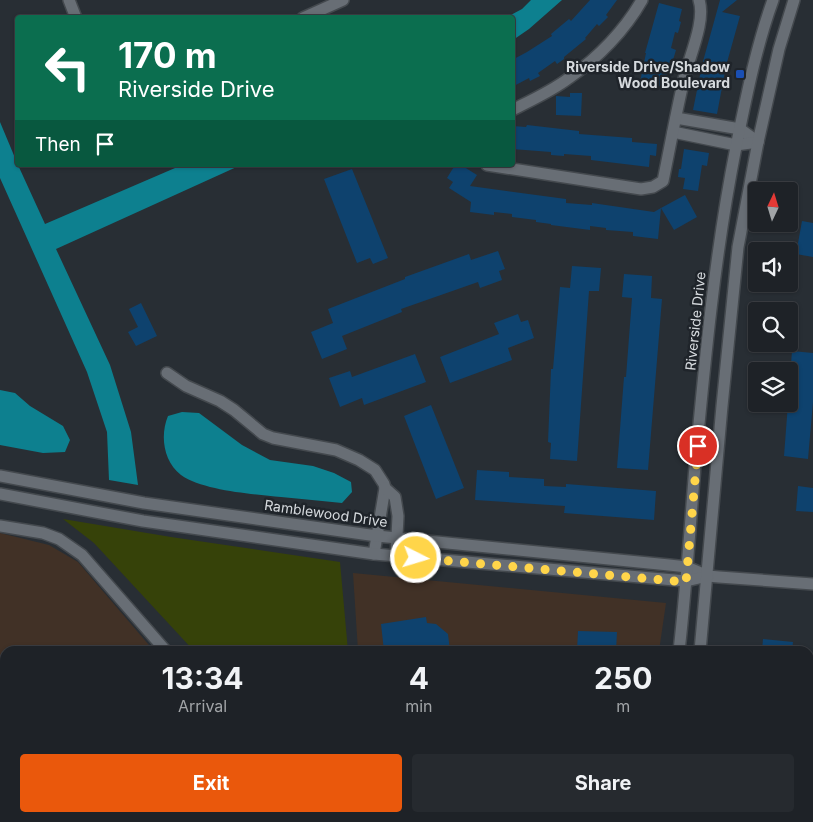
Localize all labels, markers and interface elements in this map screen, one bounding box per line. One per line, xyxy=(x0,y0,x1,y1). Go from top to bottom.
text: 170 m xyxy=(118,34,217,76)
icon: left xyxy=(35,35,100,100)
place label: Riverside Drive/Shadow Wood Boulevard xyxy=(566,58,730,91)
marker: Riverside Drive/Shadow Wood Boulevard xyxy=(734,68,746,80)
text: Riverside Drive xyxy=(118,76,275,102)
icon: arrive xyxy=(91,130,119,158)
text: Then xyxy=(35,133,81,156)
north arrow xyxy=(748,182,798,232)
map controls xyxy=(748,182,798,412)
button: sound xyxy=(748,242,798,292)
street label: Riverside Drive xyxy=(681,271,709,371)
button: search xyxy=(748,302,798,352)
button: layers xyxy=(748,362,798,412)
pin xyxy=(677,425,719,467)
icon: arrive xyxy=(684,432,712,460)
street label: Ramblewood Drive xyxy=(263,496,389,530)
position arrow xyxy=(389,531,441,583)
text: 13:34 xyxy=(162,660,244,696)
text: 4 xyxy=(409,660,429,696)
text: 250 xyxy=(594,660,652,696)
text: Arrival xyxy=(178,696,227,716)
text: min xyxy=(405,696,432,716)
text: m xyxy=(616,696,630,716)
button: Exit xyxy=(20,754,402,812)
button: Share xyxy=(412,754,794,812)

